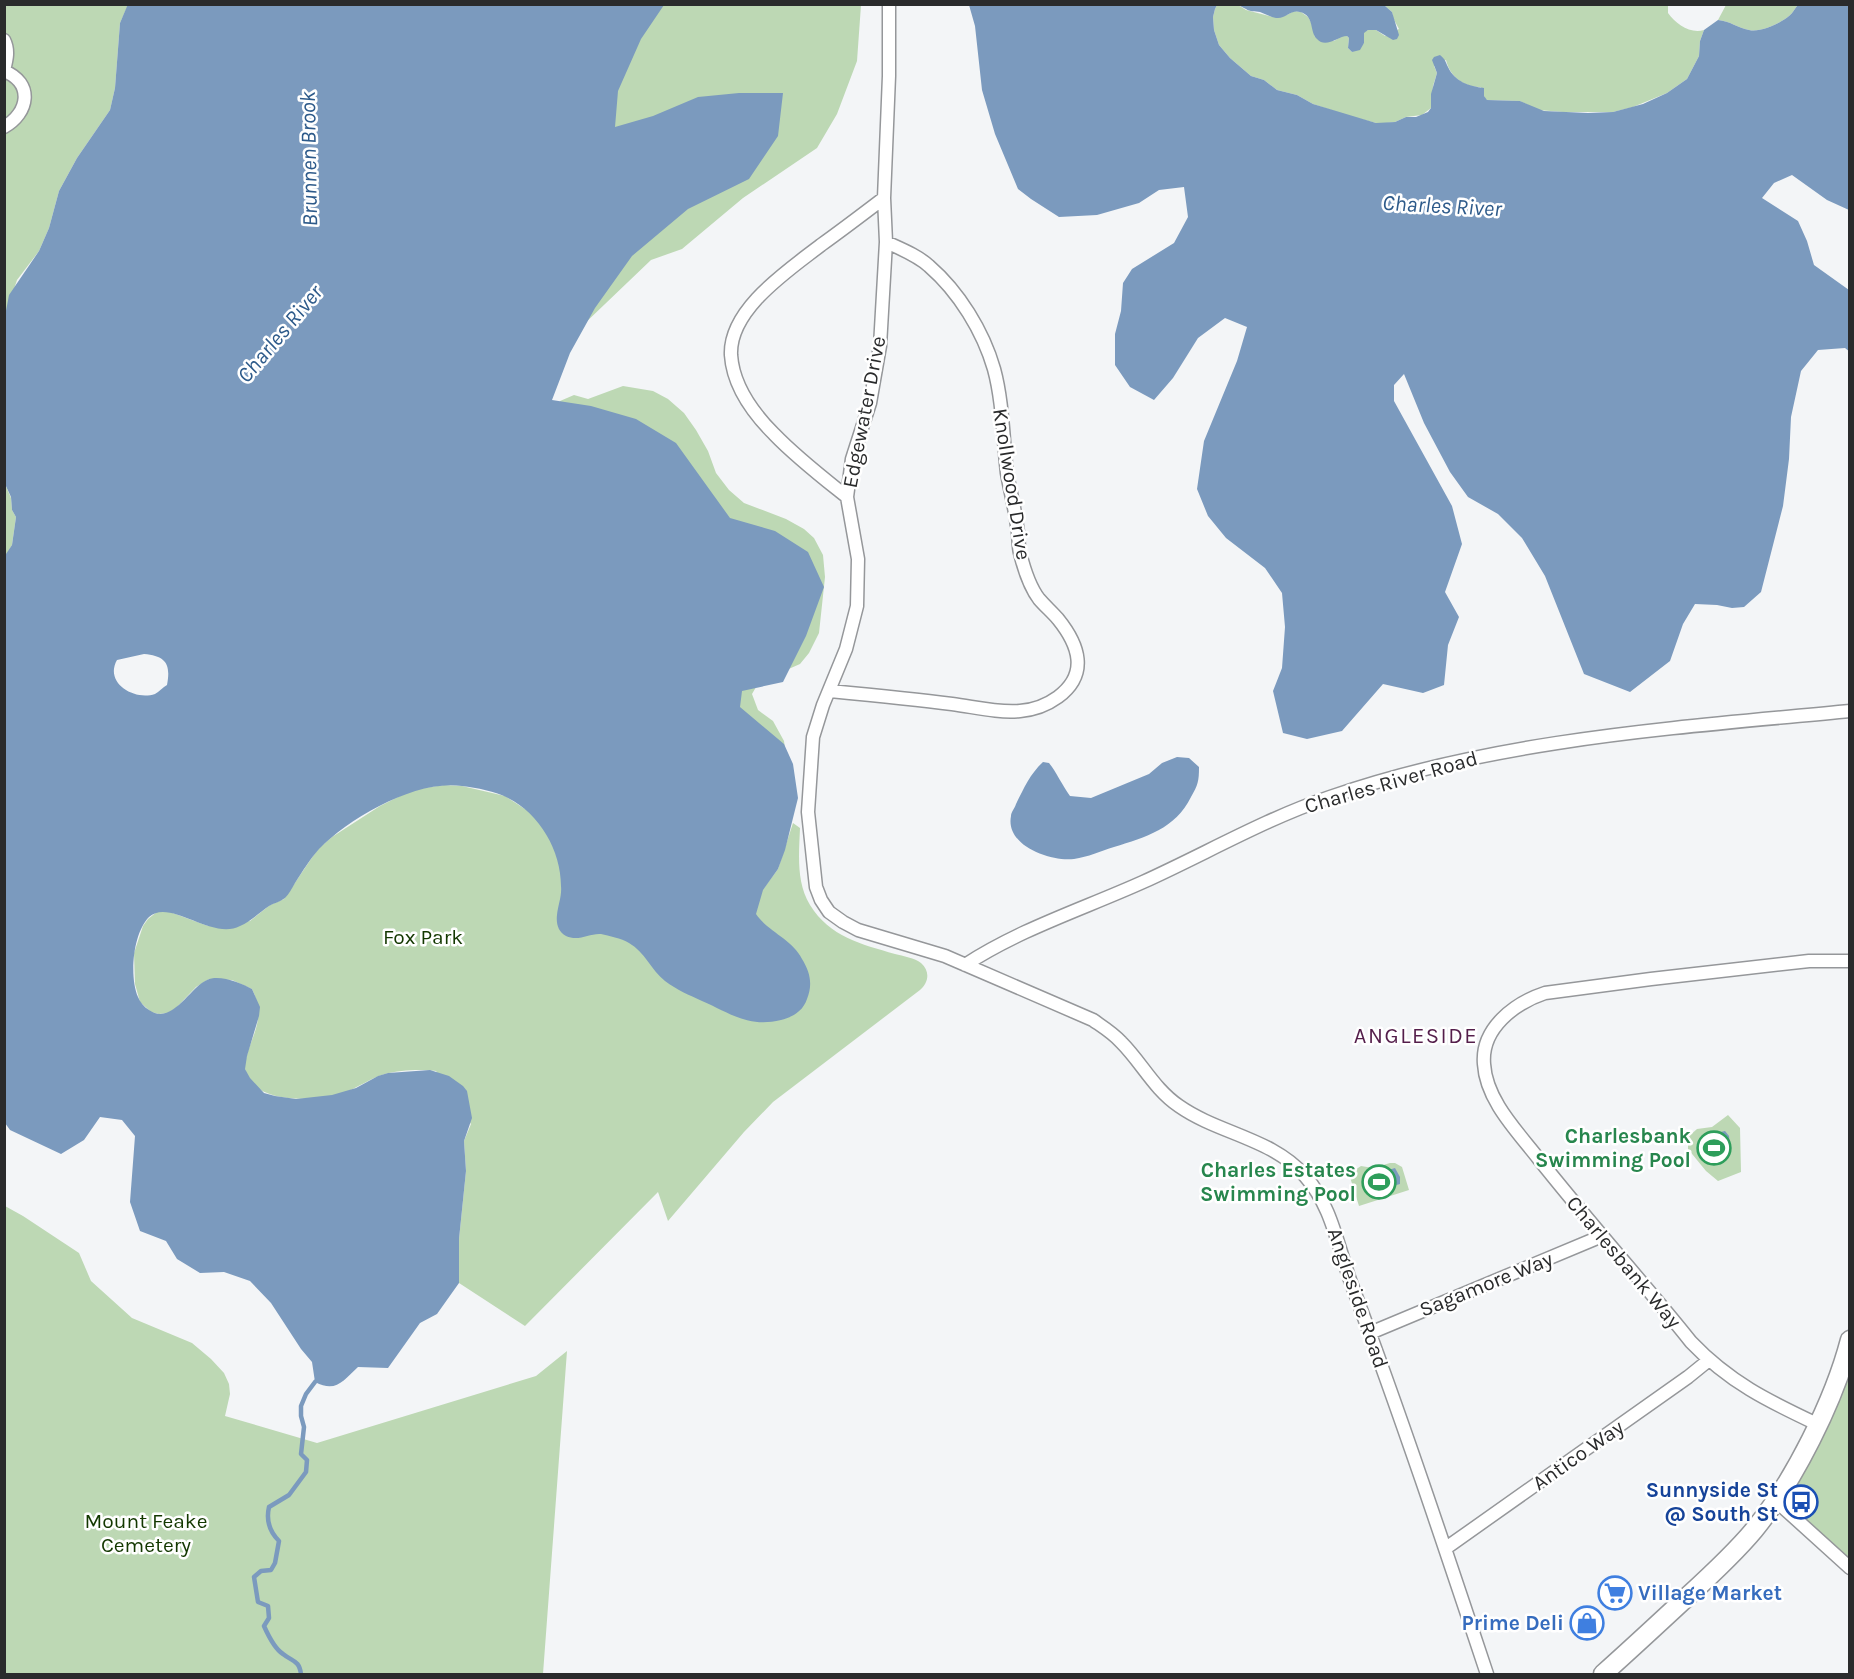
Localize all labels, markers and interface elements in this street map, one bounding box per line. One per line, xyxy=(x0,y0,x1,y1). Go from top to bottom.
water label: Brunnen Brook xyxy=(295,90,323,227)
water label: Charles River xyxy=(1382,190,1504,222)
water label: Charles River xyxy=(232,279,329,388)
street label: Edgewater Drive xyxy=(838,334,890,490)
street label: Knollwood Drive xyxy=(988,406,1036,562)
street label: Charles River Road xyxy=(1302,746,1480,818)
park label: Fox Park xyxy=(383,925,463,949)
district label: ANGLESIDE xyxy=(1354,1023,1478,1049)
place label: Charlesbank Swimming Pool xyxy=(1535,1124,1692,1172)
sports icon: Charlesbank Swimming Pool xyxy=(1696,1130,1732,1166)
place label: Charles Estates Swimming Pool xyxy=(1200,1158,1356,1206)
sports icon: Charles Estates Swimming Pool xyxy=(1361,1164,1397,1200)
street label: Charlesbank Way xyxy=(1562,1191,1686,1333)
street label: Angleside Road xyxy=(1323,1225,1393,1371)
street label: Sagamore Way xyxy=(1416,1246,1556,1322)
street label: Antico Way xyxy=(1528,1415,1628,1495)
place label: Sunnyside St @ South St xyxy=(1646,1478,1778,1526)
bus stop icon: Sunnyside St @ South St xyxy=(1783,1484,1819,1520)
park label: Mount Feake Cemetery xyxy=(85,1509,207,1557)
supermarket icon: Village Market xyxy=(1597,1575,1633,1611)
place label: Village Market xyxy=(1638,1581,1782,1605)
shop icon: Prime Deli xyxy=(1569,1605,1605,1641)
place label: Prime Deli xyxy=(1461,1611,1564,1635)

